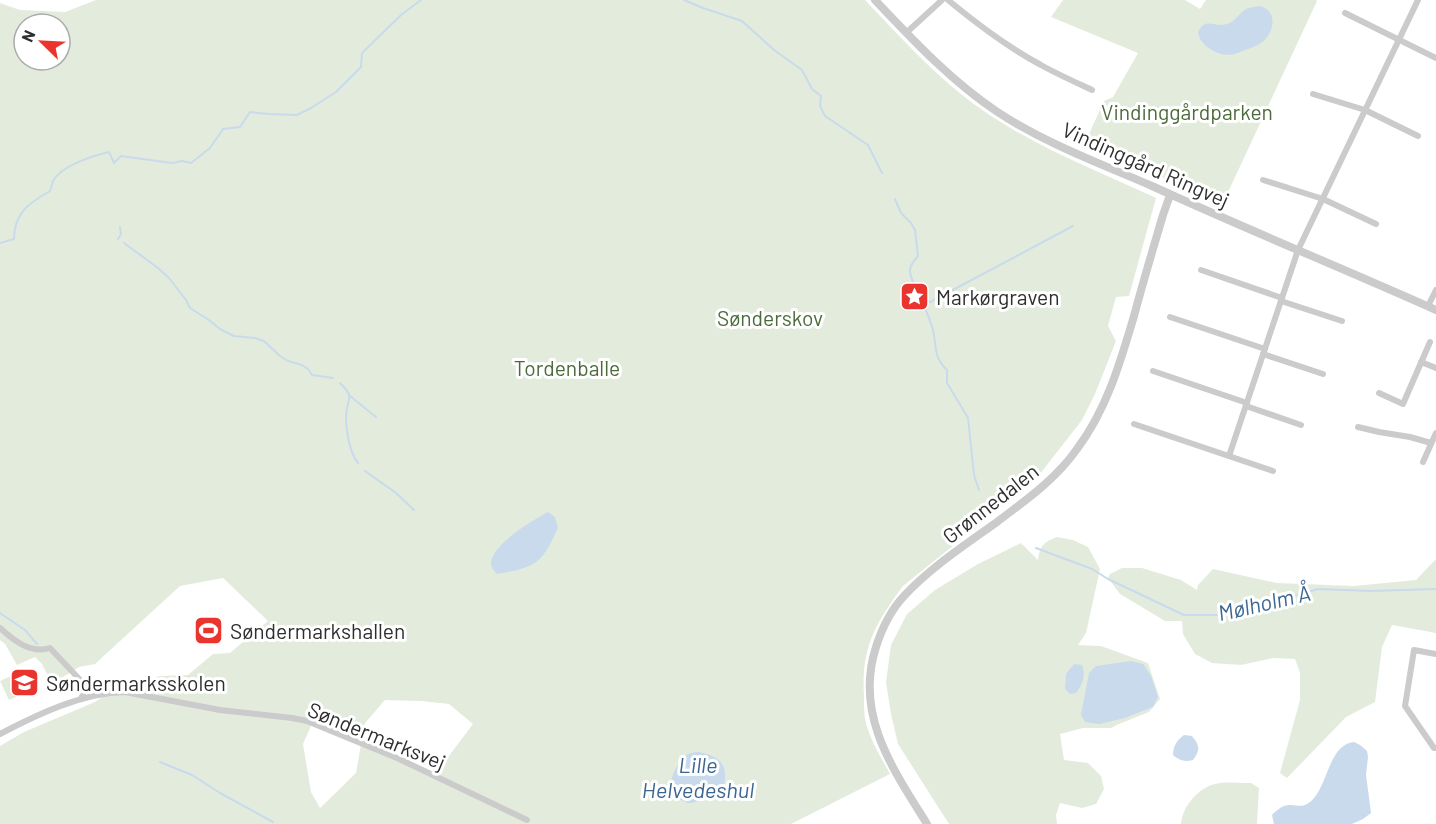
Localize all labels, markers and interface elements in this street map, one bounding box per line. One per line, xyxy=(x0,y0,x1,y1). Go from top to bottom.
north arrow xyxy=(12,12,72,72)
text: N xyxy=(17,27,39,44)
park label: Vindinggårdparken xyxy=(1101,99,1273,124)
street label: Vindinggård Ringvej xyxy=(1059,116,1233,212)
place icon: Markørgraven xyxy=(899,280,931,312)
place label: Markørgraven xyxy=(936,284,1060,309)
park label: Sønderskov xyxy=(717,305,823,330)
park label: Tordenballe xyxy=(514,355,620,380)
street label: Grønnedalen xyxy=(937,458,1043,548)
water label: Mølholm Å xyxy=(1215,579,1313,625)
sports icon: Søndermarkshallen xyxy=(193,614,225,646)
place label: Søndermarkshallen xyxy=(230,618,405,643)
school or university icon: Søndermarksskolen xyxy=(9,666,41,698)
place label: Søndermarksskolen xyxy=(46,670,226,695)
street label: Søndermarksvej xyxy=(304,696,450,774)
water label: Lille Helvedeshul xyxy=(642,751,754,802)

